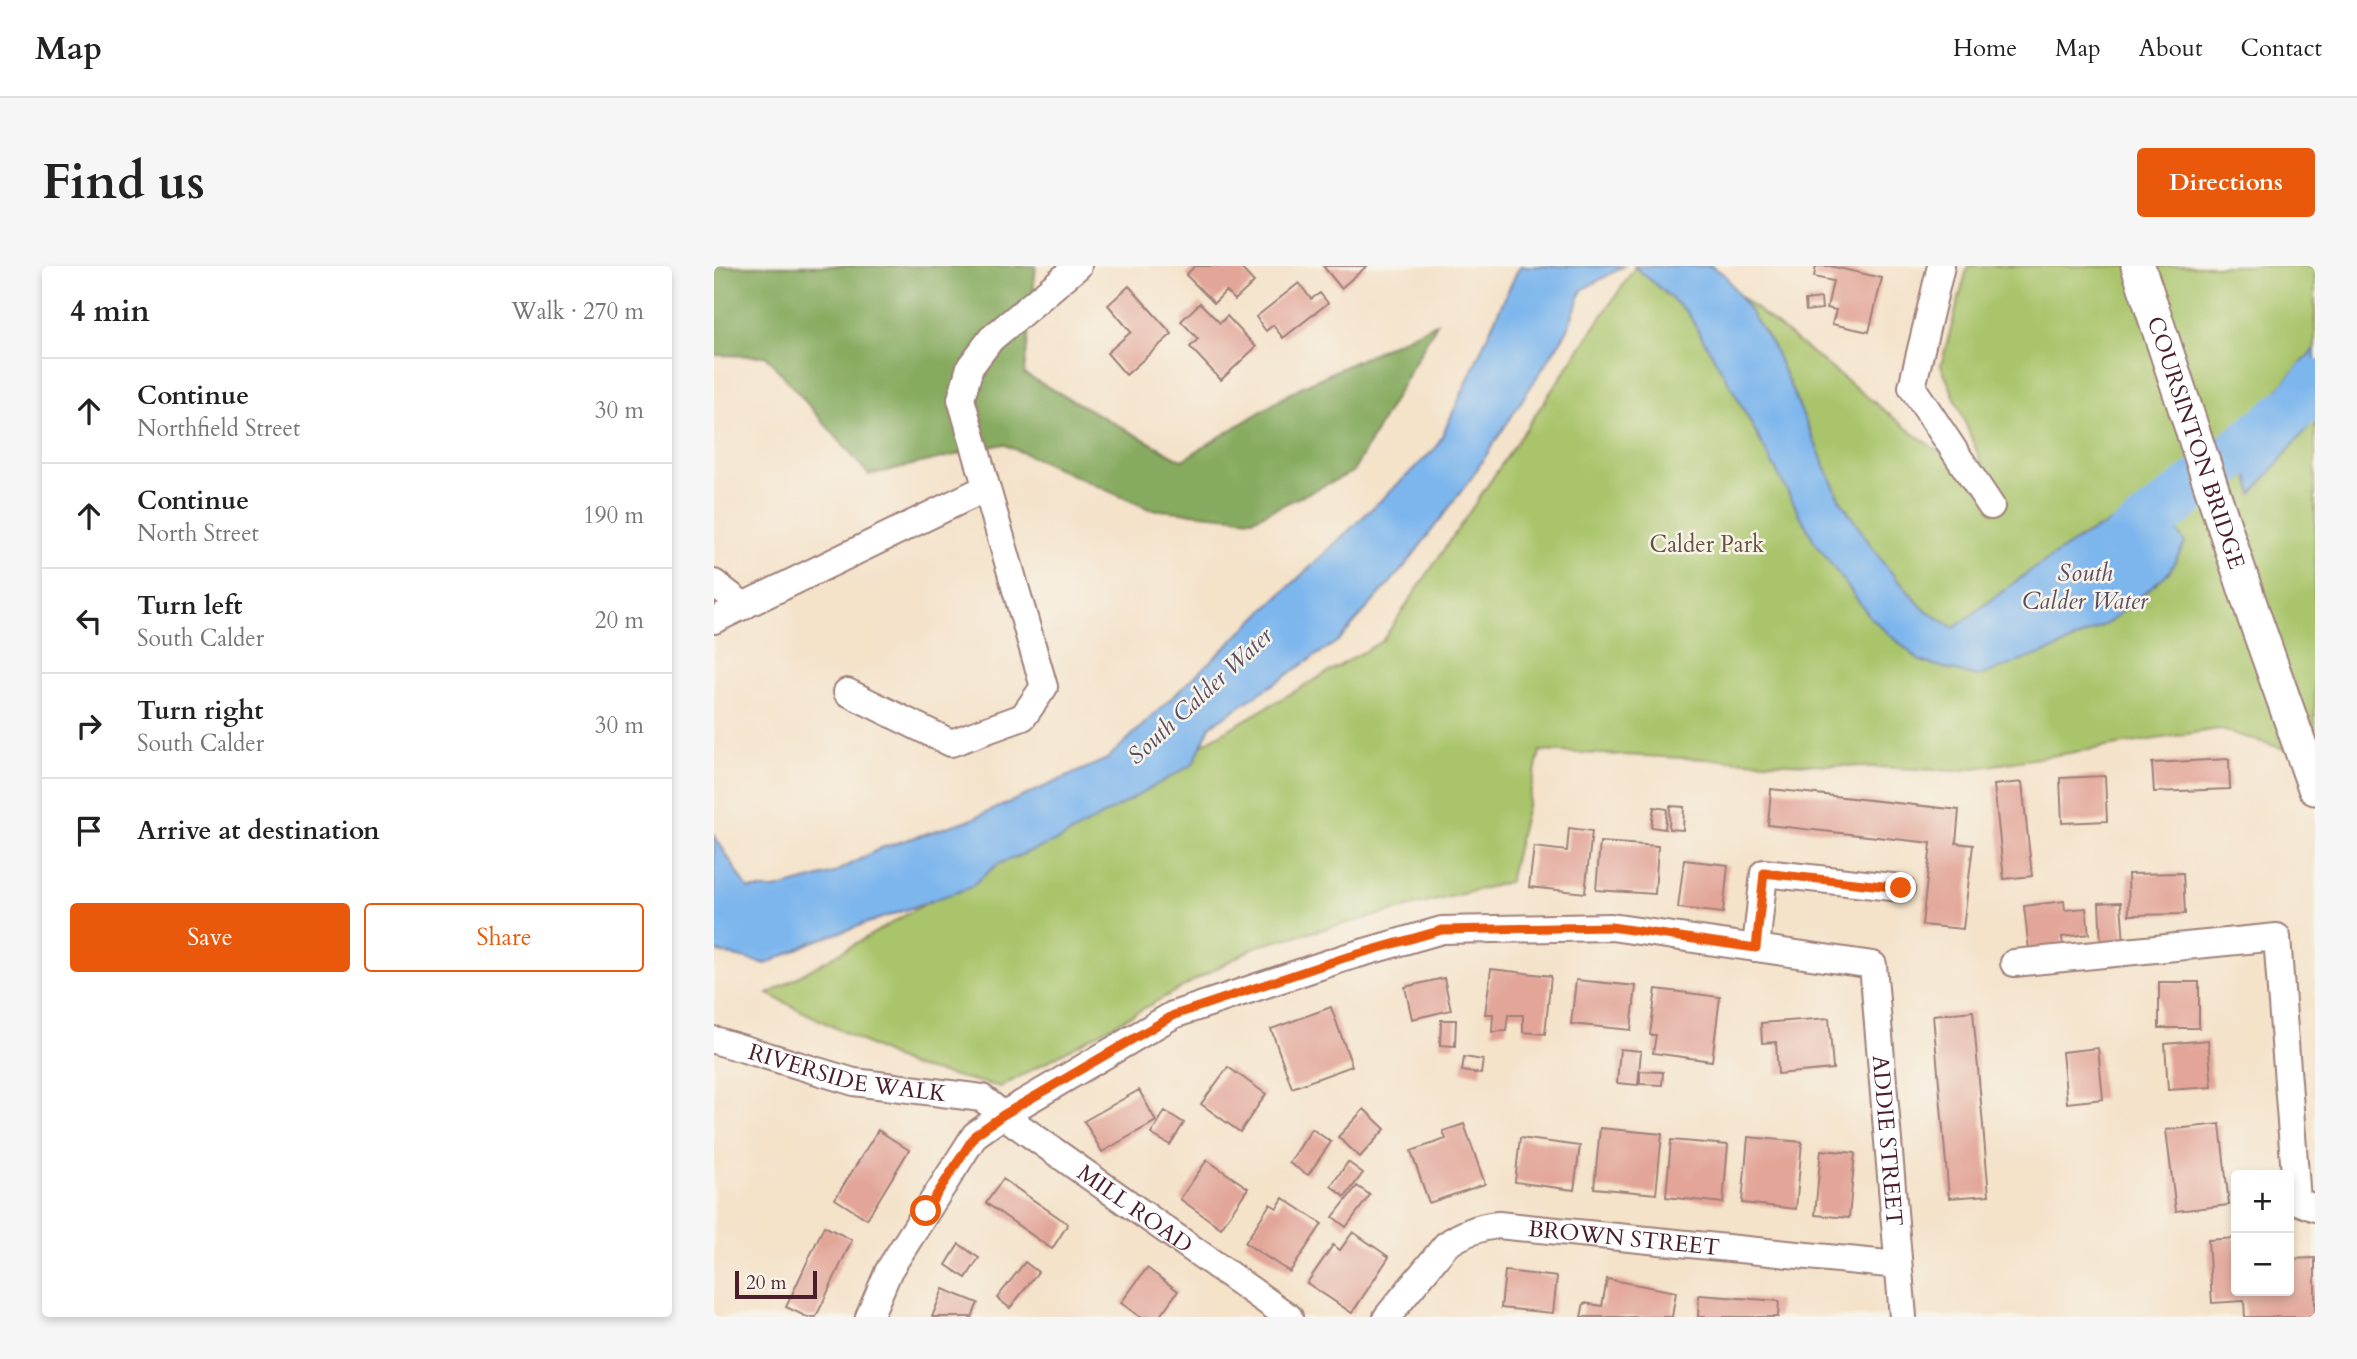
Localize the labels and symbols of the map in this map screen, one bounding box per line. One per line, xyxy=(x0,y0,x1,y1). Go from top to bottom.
street label: COURSINTON BRIDGE xyxy=(2140,312,2253,573)
park label: Calder Park xyxy=(1650,529,1765,560)
water label: South Calder Water xyxy=(2022,557,2149,618)
water label: South Calder Water xyxy=(1120,619,1281,772)
route end xyxy=(1885,872,1916,903)
street label: RIVERSIDE WALK xyxy=(745,1036,949,1109)
street label: ADDIE STREET xyxy=(1865,1054,1911,1228)
street label: MILL ROAD xyxy=(1071,1157,1199,1260)
route start xyxy=(910,1195,941,1226)
street label: BROWN STREET xyxy=(1527,1213,1721,1263)
scale bar xyxy=(735,1268,817,1300)

